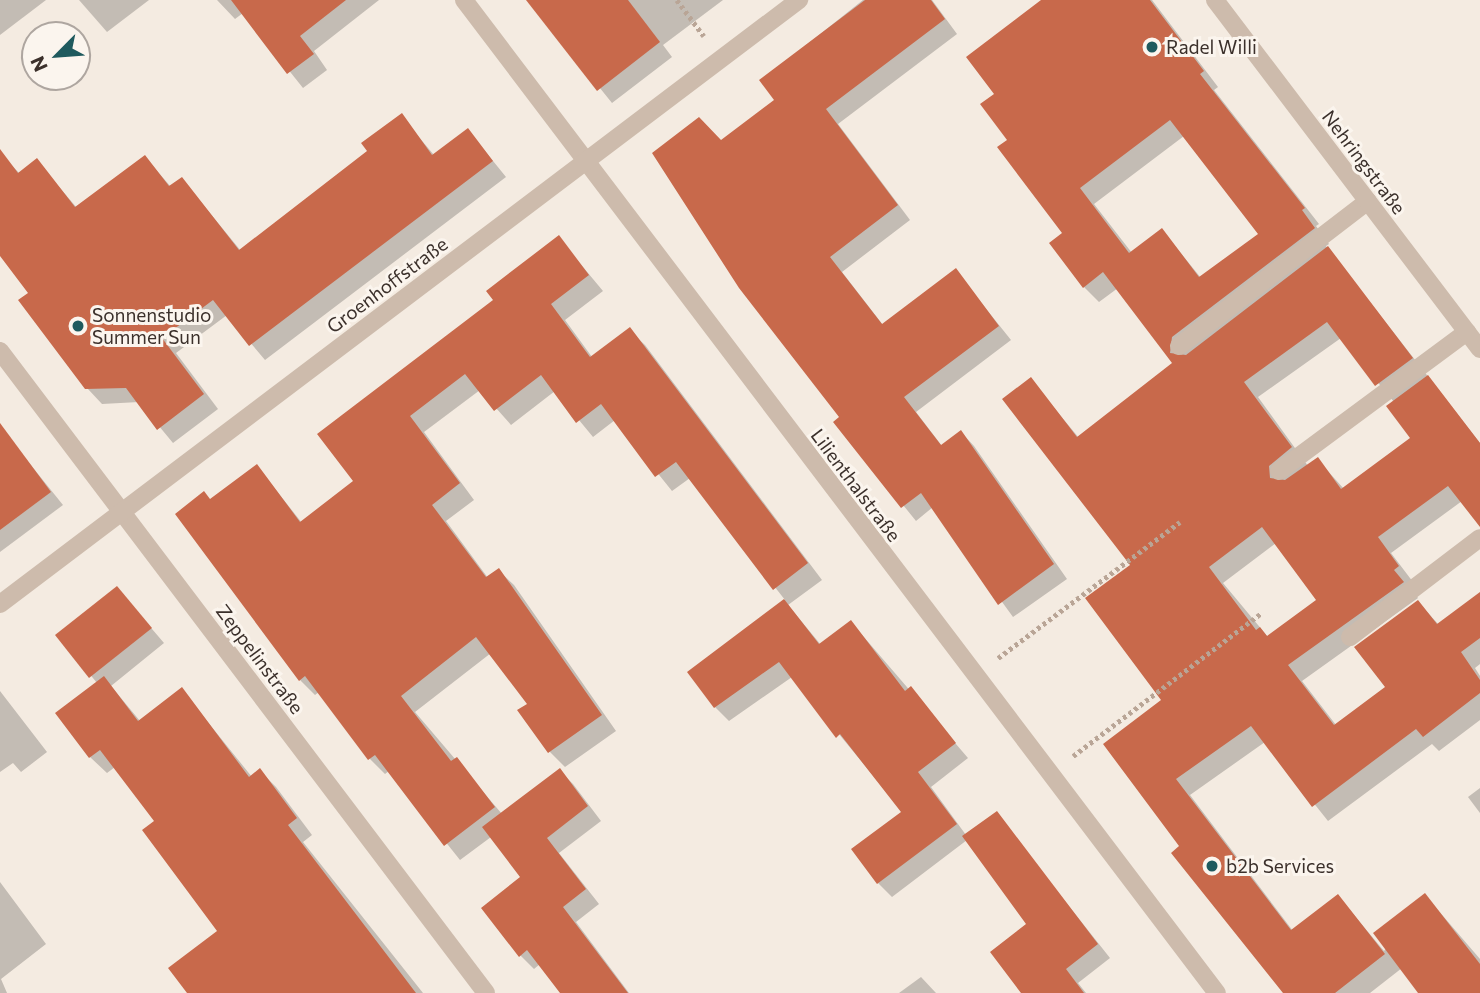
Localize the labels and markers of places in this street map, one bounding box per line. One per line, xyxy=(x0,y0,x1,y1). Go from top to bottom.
place label: Radel Willi xyxy=(1166,36,1257,58)
marker: Radel Willi xyxy=(1144,39,1160,55)
place label: Sonnenstudio Summer Sun xyxy=(92,304,211,348)
marker: Sonnenstudio Summer Sun xyxy=(70,318,86,334)
place label: b2b Services xyxy=(1226,855,1334,877)
marker: b2b Services xyxy=(1204,858,1220,874)

